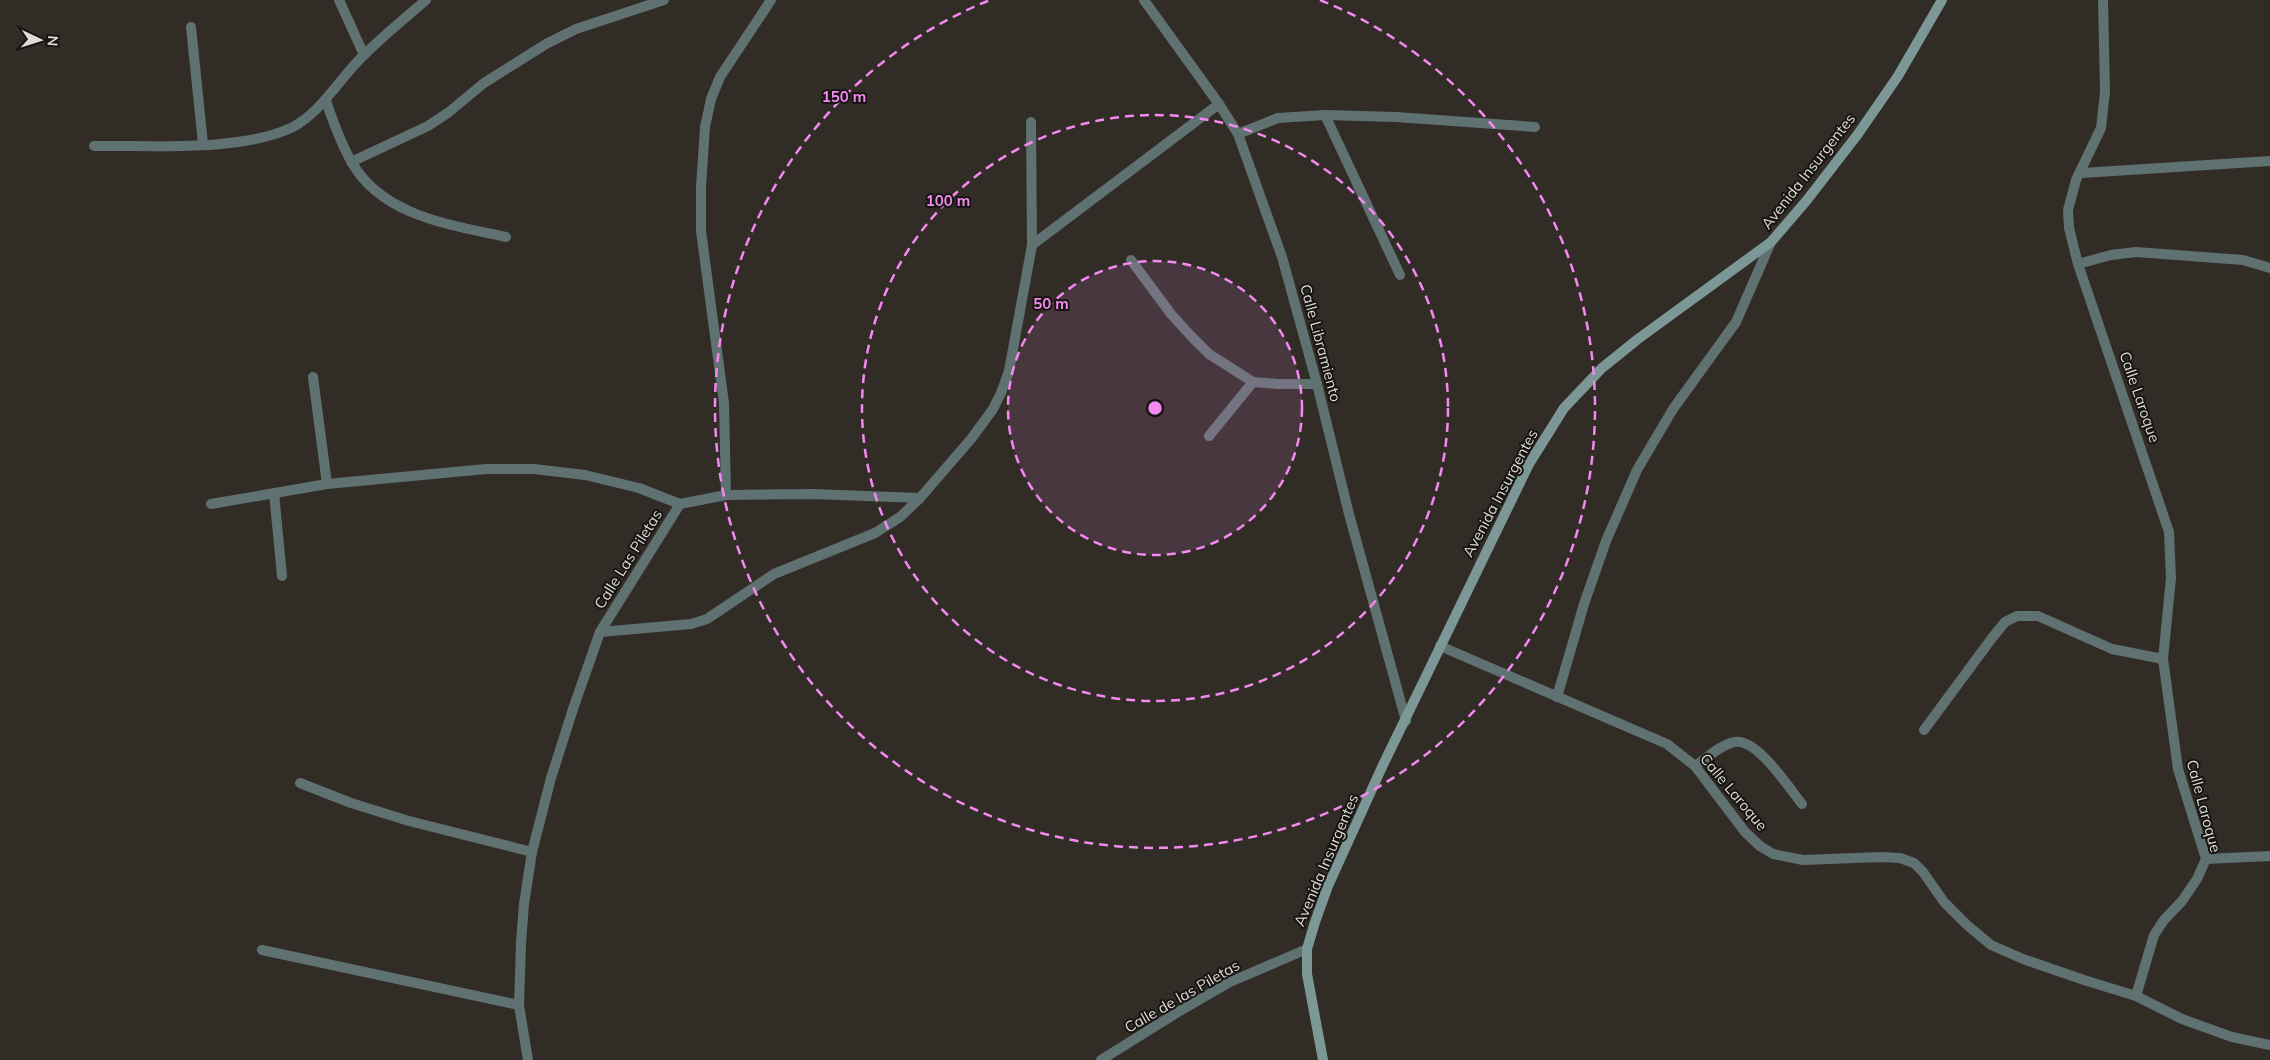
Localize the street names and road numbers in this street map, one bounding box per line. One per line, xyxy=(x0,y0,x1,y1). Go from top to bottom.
street label: Avenida Insurgentes xyxy=(1757,109,1859,233)
street label: Calle Libramiento xyxy=(1296,282,1346,404)
street label: Calle Laroque xyxy=(2116,349,2164,445)
street label: Avenida Insurgentes xyxy=(1458,426,1542,560)
street label: Calle Las Piletas xyxy=(590,506,666,612)
street label: Calle Laroque xyxy=(1696,749,1772,835)
street label: Calle Laroque xyxy=(2183,758,2225,854)
street label: Avenida Insurgentes xyxy=(1290,791,1362,929)
street label: Calle de las Piletas xyxy=(1121,955,1243,1037)

